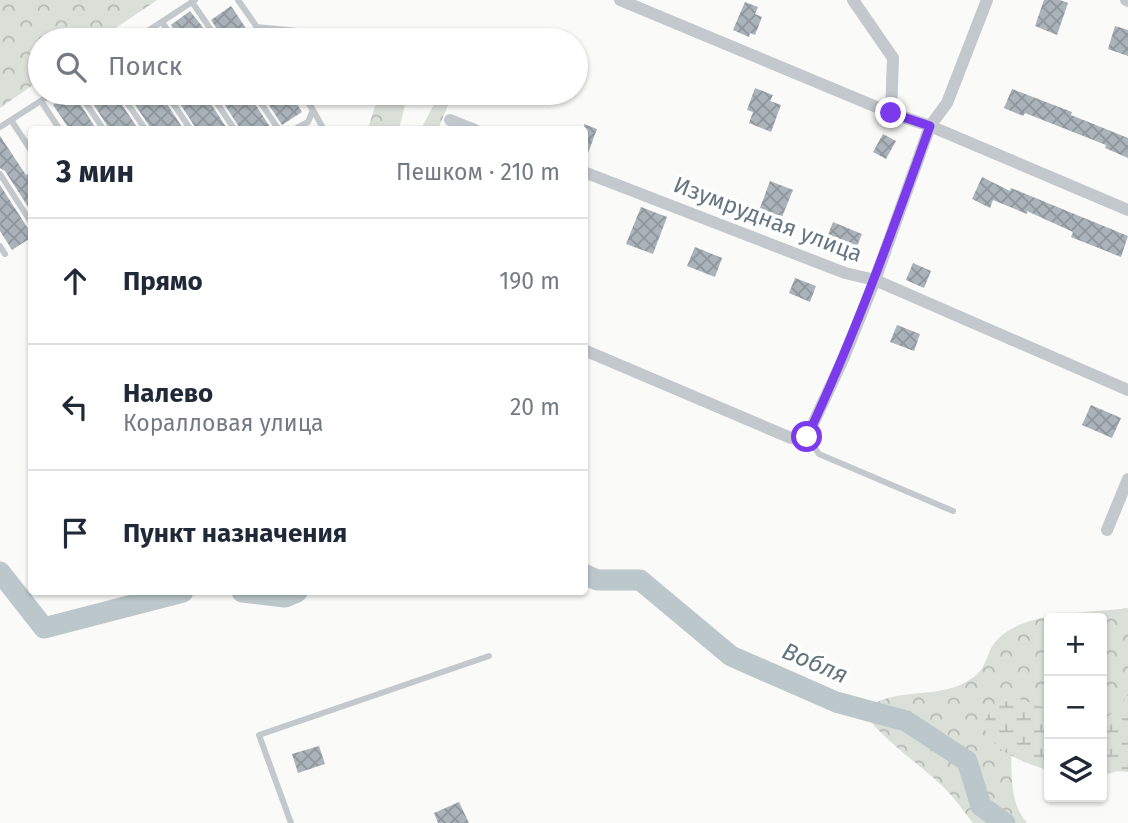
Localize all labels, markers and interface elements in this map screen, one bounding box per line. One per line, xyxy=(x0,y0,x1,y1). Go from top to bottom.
search box xyxy=(28,28,588,105)
icon: search xyxy=(52,48,90,86)
text: Поиск xyxy=(108,51,182,82)
route end xyxy=(875,97,906,128)
text: 3 мин xyxy=(56,154,134,190)
text: Пешком · 210 m xyxy=(396,158,560,186)
street label: Изумрудная улица xyxy=(670,170,866,268)
icon: ahead xyxy=(56,262,94,300)
text: Прямо xyxy=(123,266,203,297)
text: 190 m xyxy=(499,267,560,295)
text: Налево xyxy=(123,378,213,409)
icon: left xyxy=(56,388,94,426)
text: 20 m xyxy=(510,393,560,421)
text: Коралловая улица xyxy=(123,409,324,437)
route start xyxy=(791,421,822,452)
icon: arrive xyxy=(56,514,94,552)
text: Пункт назначения xyxy=(123,518,347,549)
map controls xyxy=(1044,613,1107,802)
button: + xyxy=(1044,613,1107,676)
water label: Вобля xyxy=(778,637,852,689)
button: − xyxy=(1044,676,1107,739)
button: layers xyxy=(1044,739,1107,802)

